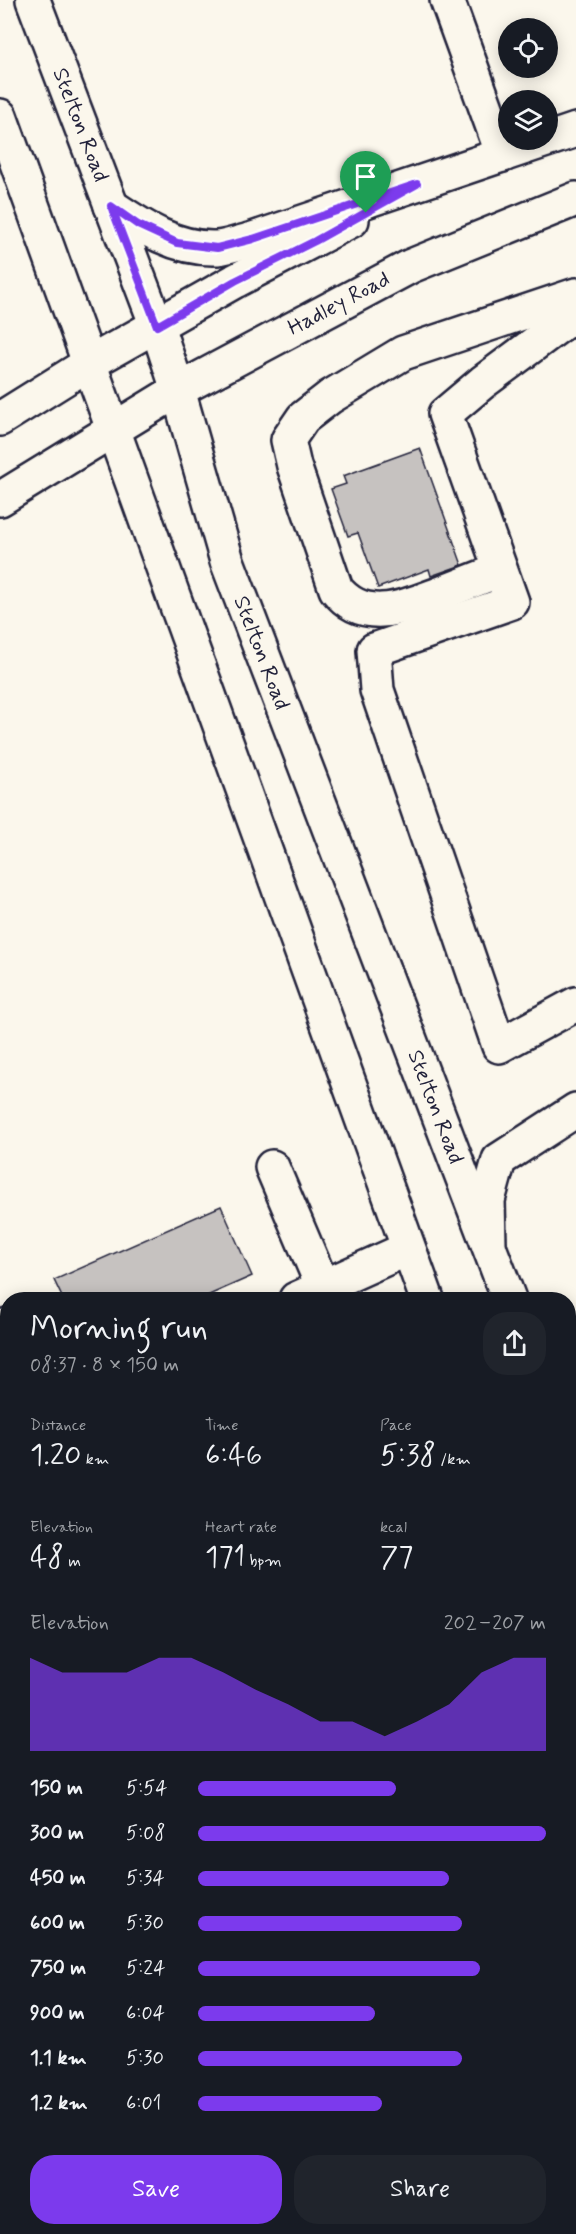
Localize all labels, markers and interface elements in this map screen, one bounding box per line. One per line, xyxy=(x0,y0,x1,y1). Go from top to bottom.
map controls xyxy=(498,18,558,150)
button: locate xyxy=(498,18,558,78)
street label: Stelton Road xyxy=(45,64,115,186)
button: layers xyxy=(498,90,558,150)
pin xyxy=(340,151,391,213)
icon: arrive xyxy=(349,160,382,193)
street label: Hadley Road xyxy=(283,265,395,343)
street label: Stelton Road xyxy=(226,592,296,714)
street label: Stelton Road xyxy=(400,1046,470,1168)
text: Morning run xyxy=(30,1307,208,1351)
button: share xyxy=(483,1312,546,1375)
text: 08:37 · 8 × 150 m xyxy=(30,1352,179,1379)
text: Distance xyxy=(30,1415,86,1436)
text: Time xyxy=(205,1415,239,1436)
text: Pace xyxy=(380,1415,412,1436)
text: 1.20 xyxy=(30,1436,82,1475)
text: 6:46 xyxy=(205,1436,262,1475)
text: 5:38 xyxy=(380,1436,436,1475)
text: km xyxy=(82,1449,109,1470)
text: /km xyxy=(436,1449,471,1470)
text: Elevation xyxy=(30,1517,93,1538)
text: Heart rate xyxy=(205,1517,277,1538)
text: kcal xyxy=(380,1517,407,1538)
text: 48 xyxy=(30,1538,64,1577)
text: 171 xyxy=(205,1538,245,1577)
text: 77 xyxy=(380,1538,413,1577)
text: m xyxy=(64,1551,81,1572)
text: bpm xyxy=(245,1551,282,1572)
text: Elevation xyxy=(30,1610,109,1637)
text: 202–207 m xyxy=(444,1610,546,1637)
text: 150 m xyxy=(30,1775,83,1802)
text: 5:54 xyxy=(126,1775,167,1802)
text: 300 m xyxy=(30,1820,84,1847)
text: 5:08 xyxy=(126,1820,165,1847)
text: 450 m xyxy=(30,1865,86,1892)
text: 5:34 xyxy=(126,1865,165,1892)
text: 600 m xyxy=(30,1910,85,1937)
text: 5:30 xyxy=(126,1910,164,1937)
text: 750 m xyxy=(30,1955,86,1982)
text: 5:24 xyxy=(126,1955,165,1982)
text: 900 m xyxy=(30,2000,85,2027)
text: 6:04 xyxy=(126,2000,165,2027)
text: 1.1 km xyxy=(30,2045,87,2072)
text: 5:30 xyxy=(126,2045,164,2072)
text: 1.2 km xyxy=(30,2090,87,2117)
text: 6:01 xyxy=(126,2090,161,2117)
button: Save xyxy=(30,2155,282,2224)
button: Share xyxy=(294,2155,546,2224)

